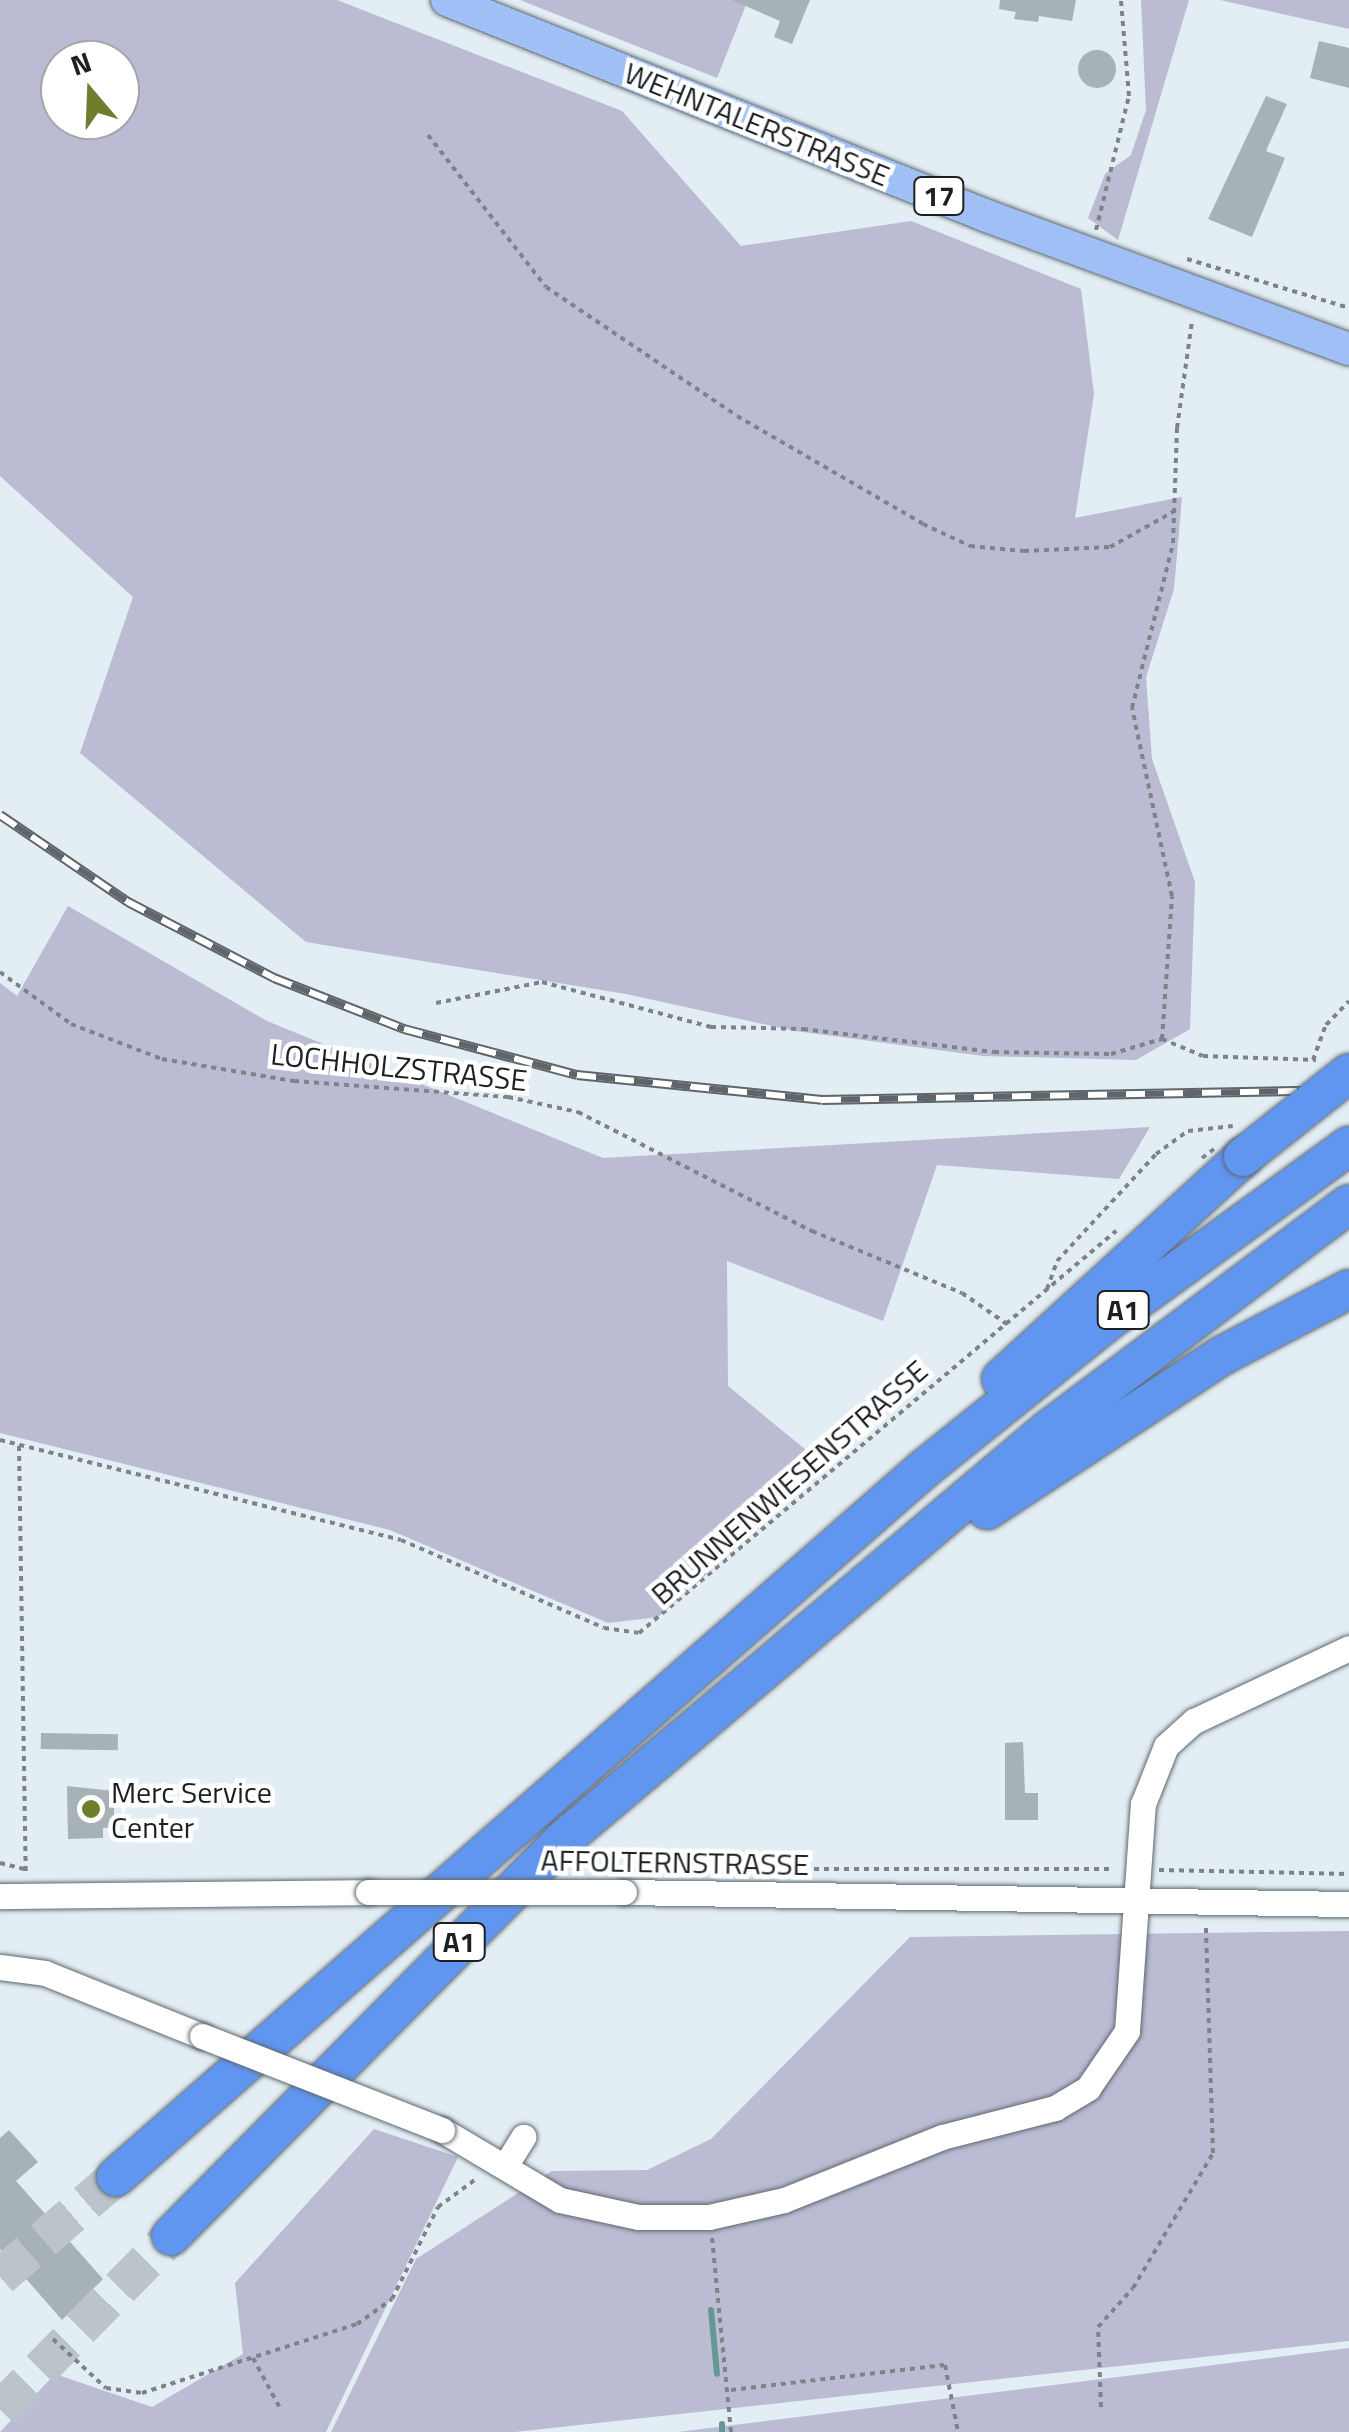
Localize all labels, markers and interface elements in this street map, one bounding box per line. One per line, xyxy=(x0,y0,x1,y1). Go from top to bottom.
north arrow xyxy=(40,40,140,140)
text: N xyxy=(65,40,97,87)
street label: WEHNTALERSTRASSE xyxy=(619,54,895,194)
road number: 17 xyxy=(912,173,966,219)
street label: LOCHHOLZSTRASSE xyxy=(269,1036,529,1098)
road number: A1 xyxy=(1096,1287,1150,1333)
street label: BRUNNENWIESENSTRASSE xyxy=(643,1352,935,1612)
place label: Merc Service Center xyxy=(111,1774,272,1844)
marker: Merc Service Center xyxy=(80,1798,102,1820)
street label: AFFOLTERNSTRASSE xyxy=(540,1842,810,1882)
road number: A1 xyxy=(432,1919,486,1965)

